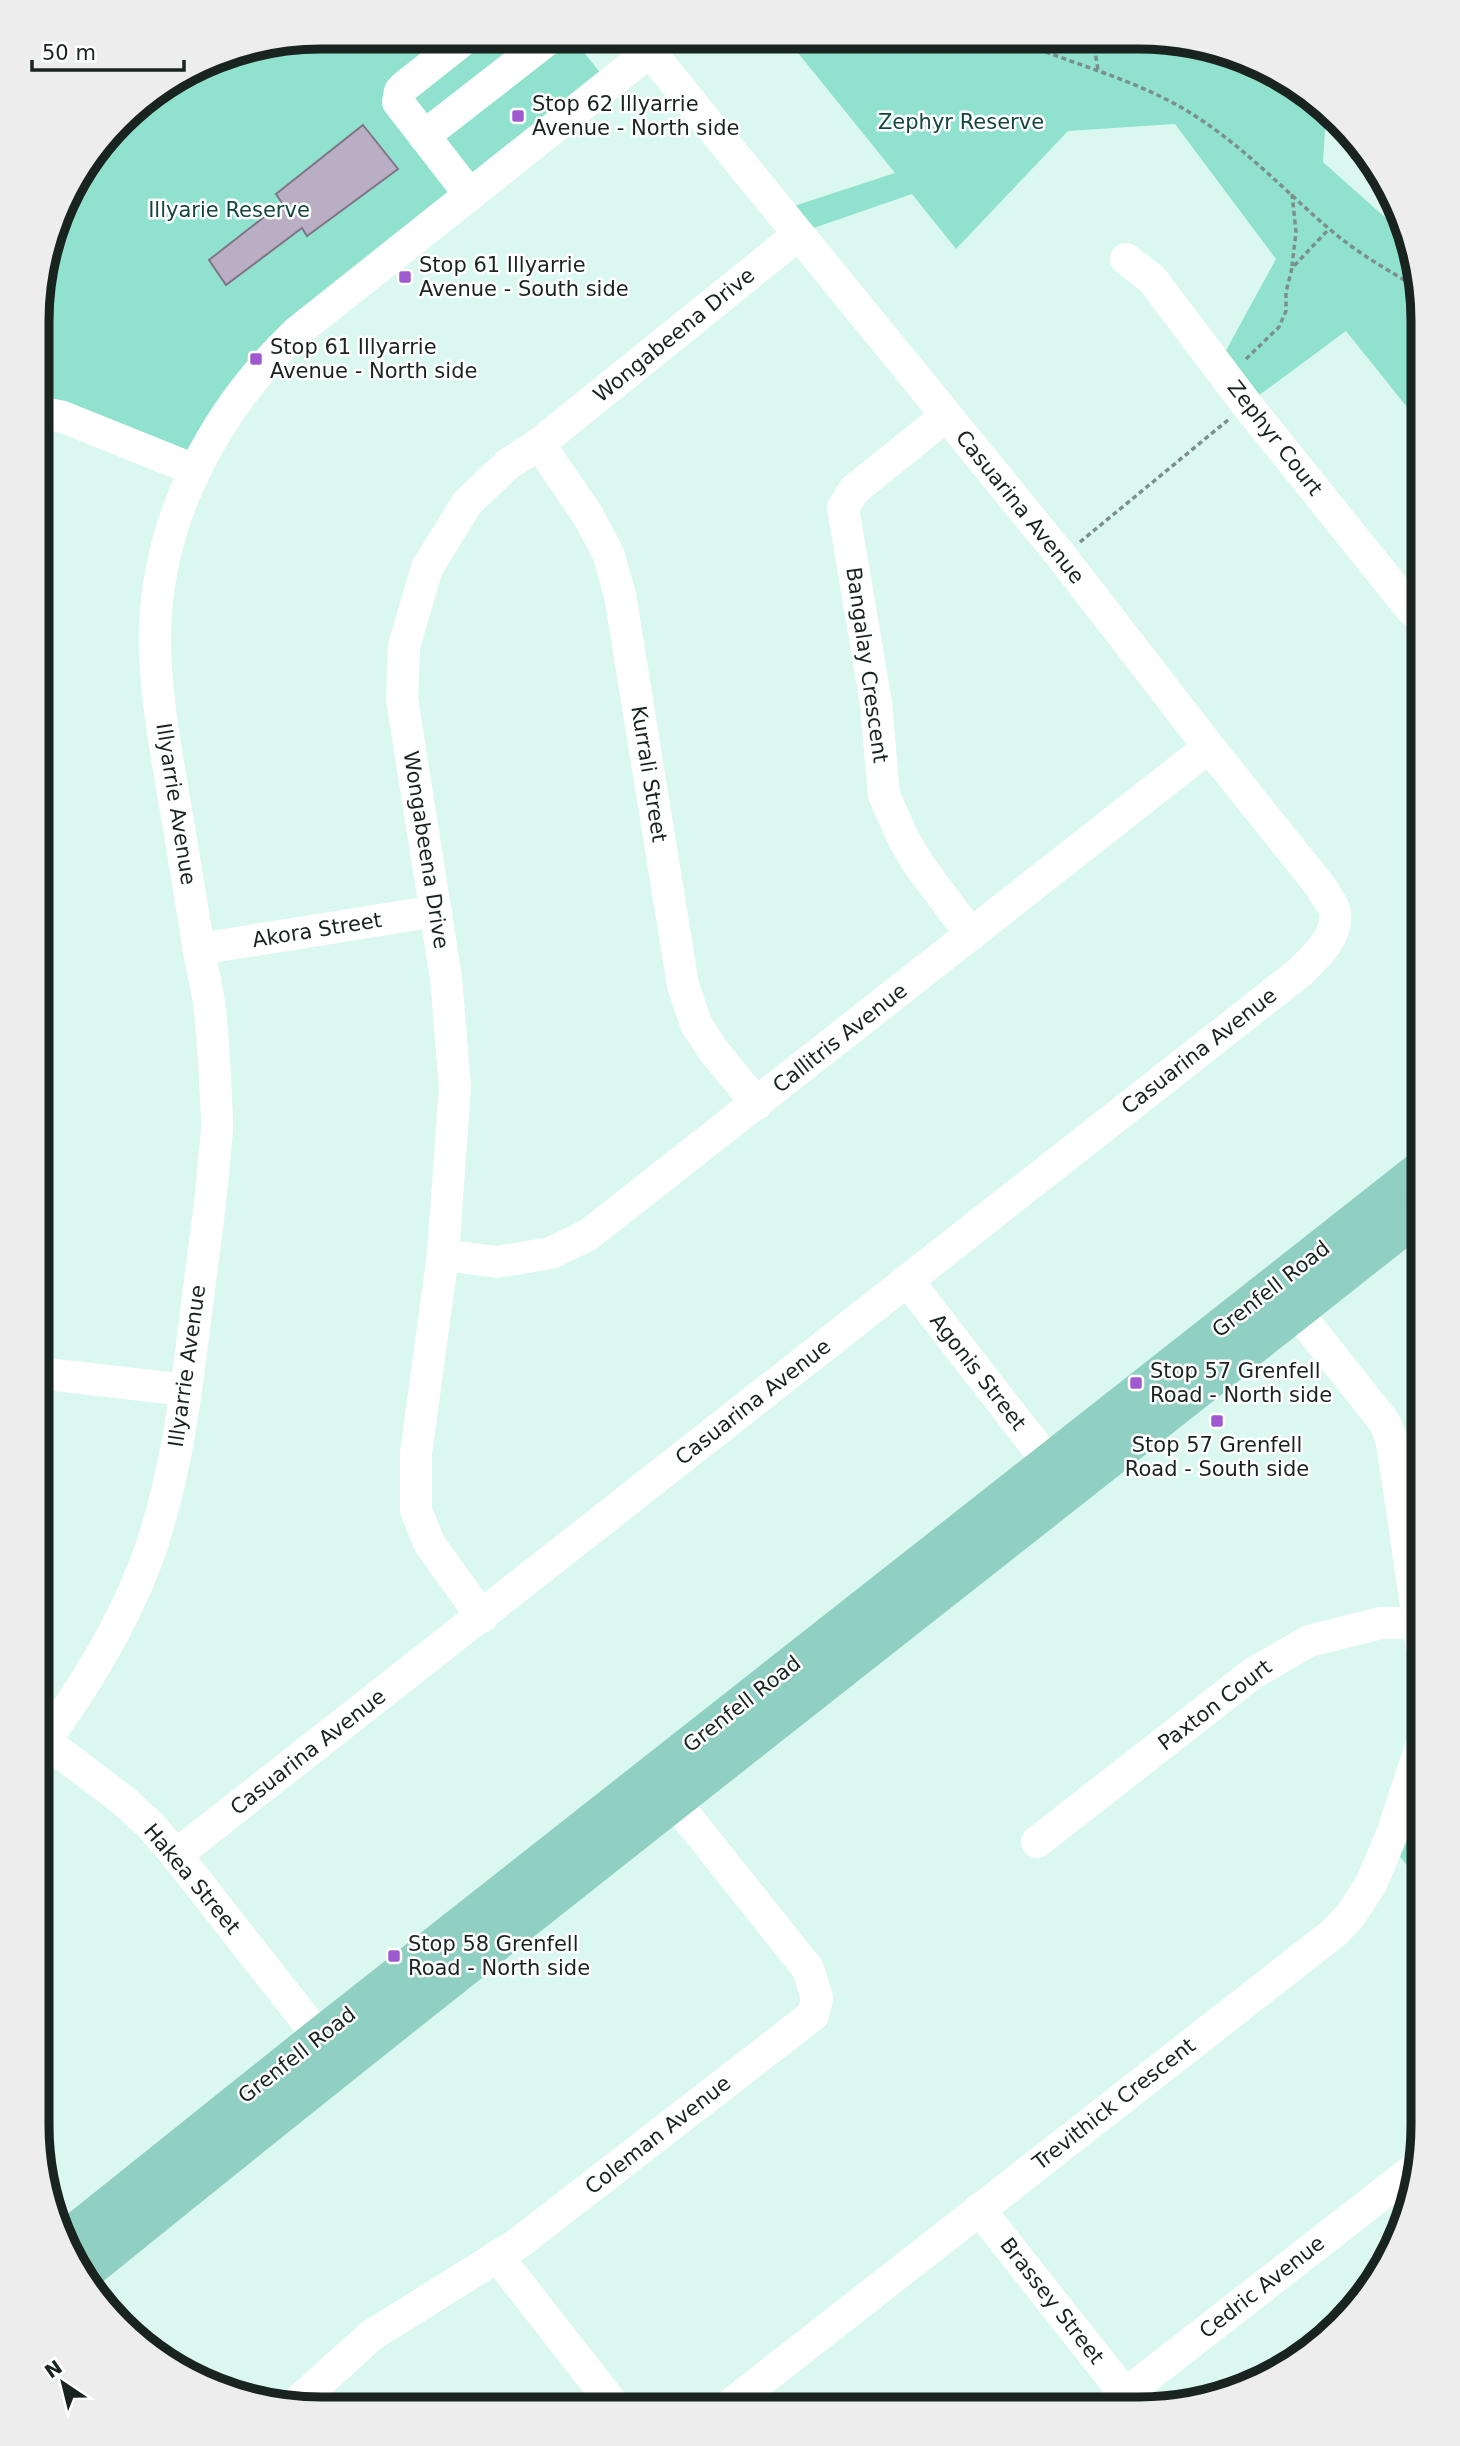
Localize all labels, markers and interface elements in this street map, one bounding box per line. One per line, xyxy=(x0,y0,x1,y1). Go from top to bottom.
scale bar xyxy=(32,28,184,72)
text: 50 m xyxy=(42,41,96,65)
place label: Stop 62 Illyarrie Avenue - North side xyxy=(532,92,739,140)
marker: Stop 62 Illyarrie Avenue - North side xyxy=(510,108,526,124)
park label: Zephyr Reserve xyxy=(878,110,1044,134)
park label: Illyarie Reserve xyxy=(148,198,310,222)
place label: Stop 61 Illyarrie Avenue - South side xyxy=(419,253,629,301)
street label: Wongabeena Drive xyxy=(589,263,759,407)
marker: Stop 61 Illyarrie Avenue - South side xyxy=(397,269,413,285)
place label: Stop 61 Illyarrie Avenue - North side xyxy=(270,335,477,383)
marker: Stop 61 Illyarrie Avenue - North side xyxy=(248,351,264,367)
street label: Zephyr Court xyxy=(1223,376,1327,500)
street label: Casuarina Avenue xyxy=(951,426,1089,588)
street label: Bangalay Crescent xyxy=(841,566,893,764)
street label: Kurrali Street xyxy=(626,704,672,844)
street label: Illyarrie Avenue xyxy=(151,721,201,887)
street label: Wongabeena Drive xyxy=(399,749,453,951)
street label: Akora Street xyxy=(251,908,383,952)
street label: Callitris Avenue xyxy=(768,978,912,1098)
street label: Casuarina Avenue xyxy=(1117,983,1281,1119)
street label: Grenfell Road xyxy=(1208,1236,1334,1342)
street label: Illyarrie Avenue xyxy=(164,1283,210,1449)
street label: Agonis Street xyxy=(925,1309,1031,1435)
street label: Casuarina Avenue xyxy=(671,1334,835,1470)
place label: Stop 57 Grenfell Road - North side xyxy=(1150,1359,1332,1407)
marker: Stop 57 Grenfell Road - North side xyxy=(1128,1375,1144,1391)
marker: Stop 57 Grenfell Road - South side xyxy=(1209,1413,1225,1429)
place label: Stop 57 Grenfell Road - South side xyxy=(1125,1433,1309,1481)
street label: Grenfell Road xyxy=(679,1651,805,1757)
street label: Paxton Court xyxy=(1154,1655,1276,1755)
street label: Casuarina Avenue xyxy=(226,1684,390,1820)
street label: Hakea Street xyxy=(139,1819,245,1939)
place label: Stop 58 Grenfell Road - North side xyxy=(408,1932,590,1980)
marker: Stop 58 Grenfell Road - North side xyxy=(386,1948,402,1964)
street label: Grenfell Road xyxy=(234,2002,360,2108)
street label: Trevithick Crescent xyxy=(1027,2033,1200,2176)
street label: Coleman Avenue xyxy=(581,2071,735,2199)
street label: Cedric Avenue xyxy=(1195,2231,1329,2343)
street label: Brassey Street xyxy=(995,2233,1109,2369)
north arrow xyxy=(28,2348,98,2418)
text: N xyxy=(40,2356,66,2383)

